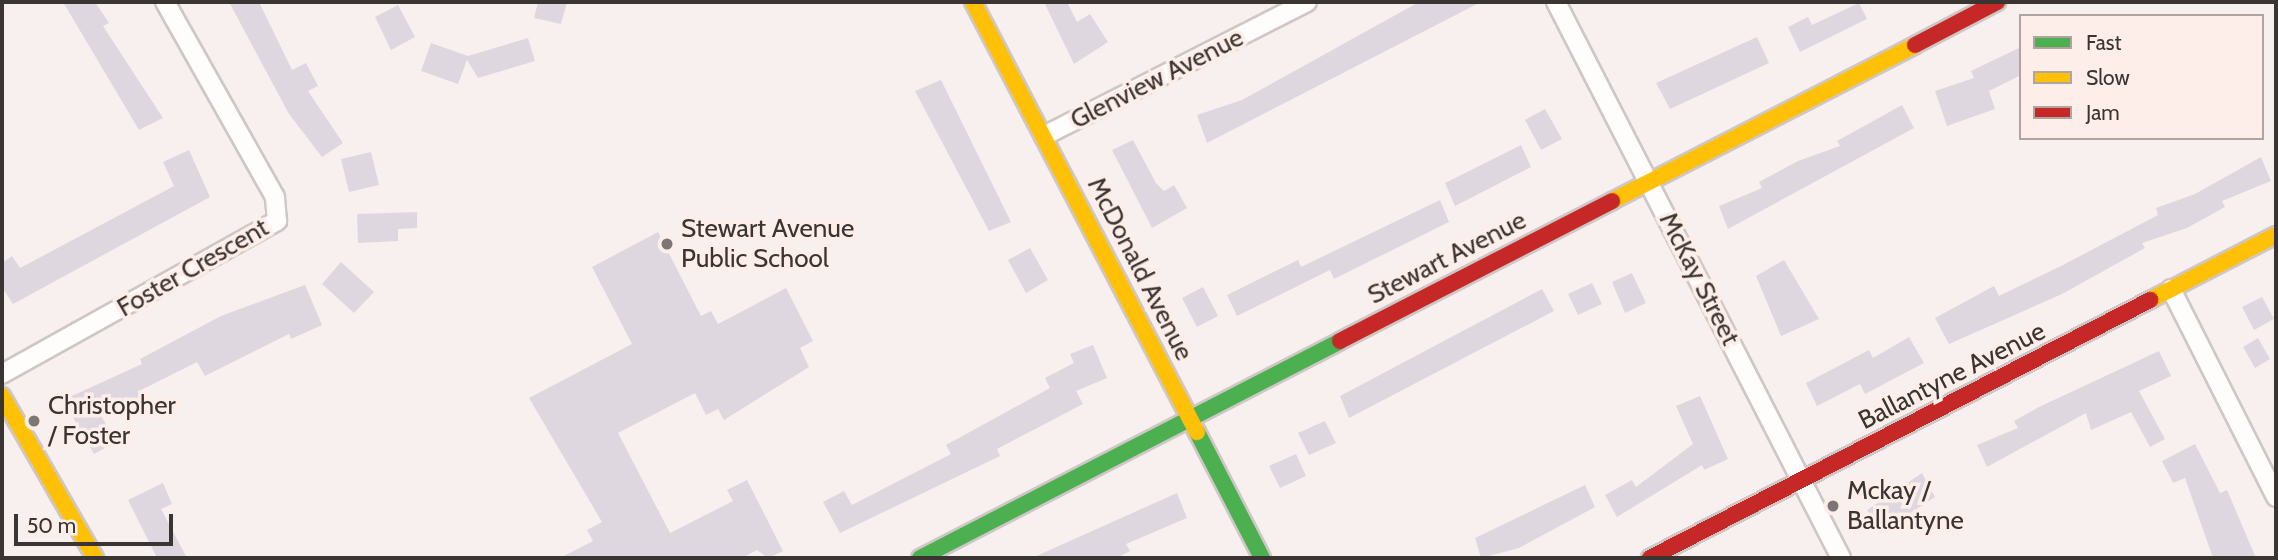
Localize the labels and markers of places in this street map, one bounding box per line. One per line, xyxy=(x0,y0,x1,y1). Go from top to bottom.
place label: Stewart Avenue Public School xyxy=(681,213,854,274)
marker: Stewart Avenue Public School xyxy=(659,236,675,252)
place label: Christopher / Foster xyxy=(48,390,176,452)
marker: Christopher / Foster xyxy=(26,413,42,429)
place label: Mckay / Ballantyne xyxy=(1847,475,1964,536)
marker: Mckay / Ballantyne xyxy=(1825,498,1841,514)

